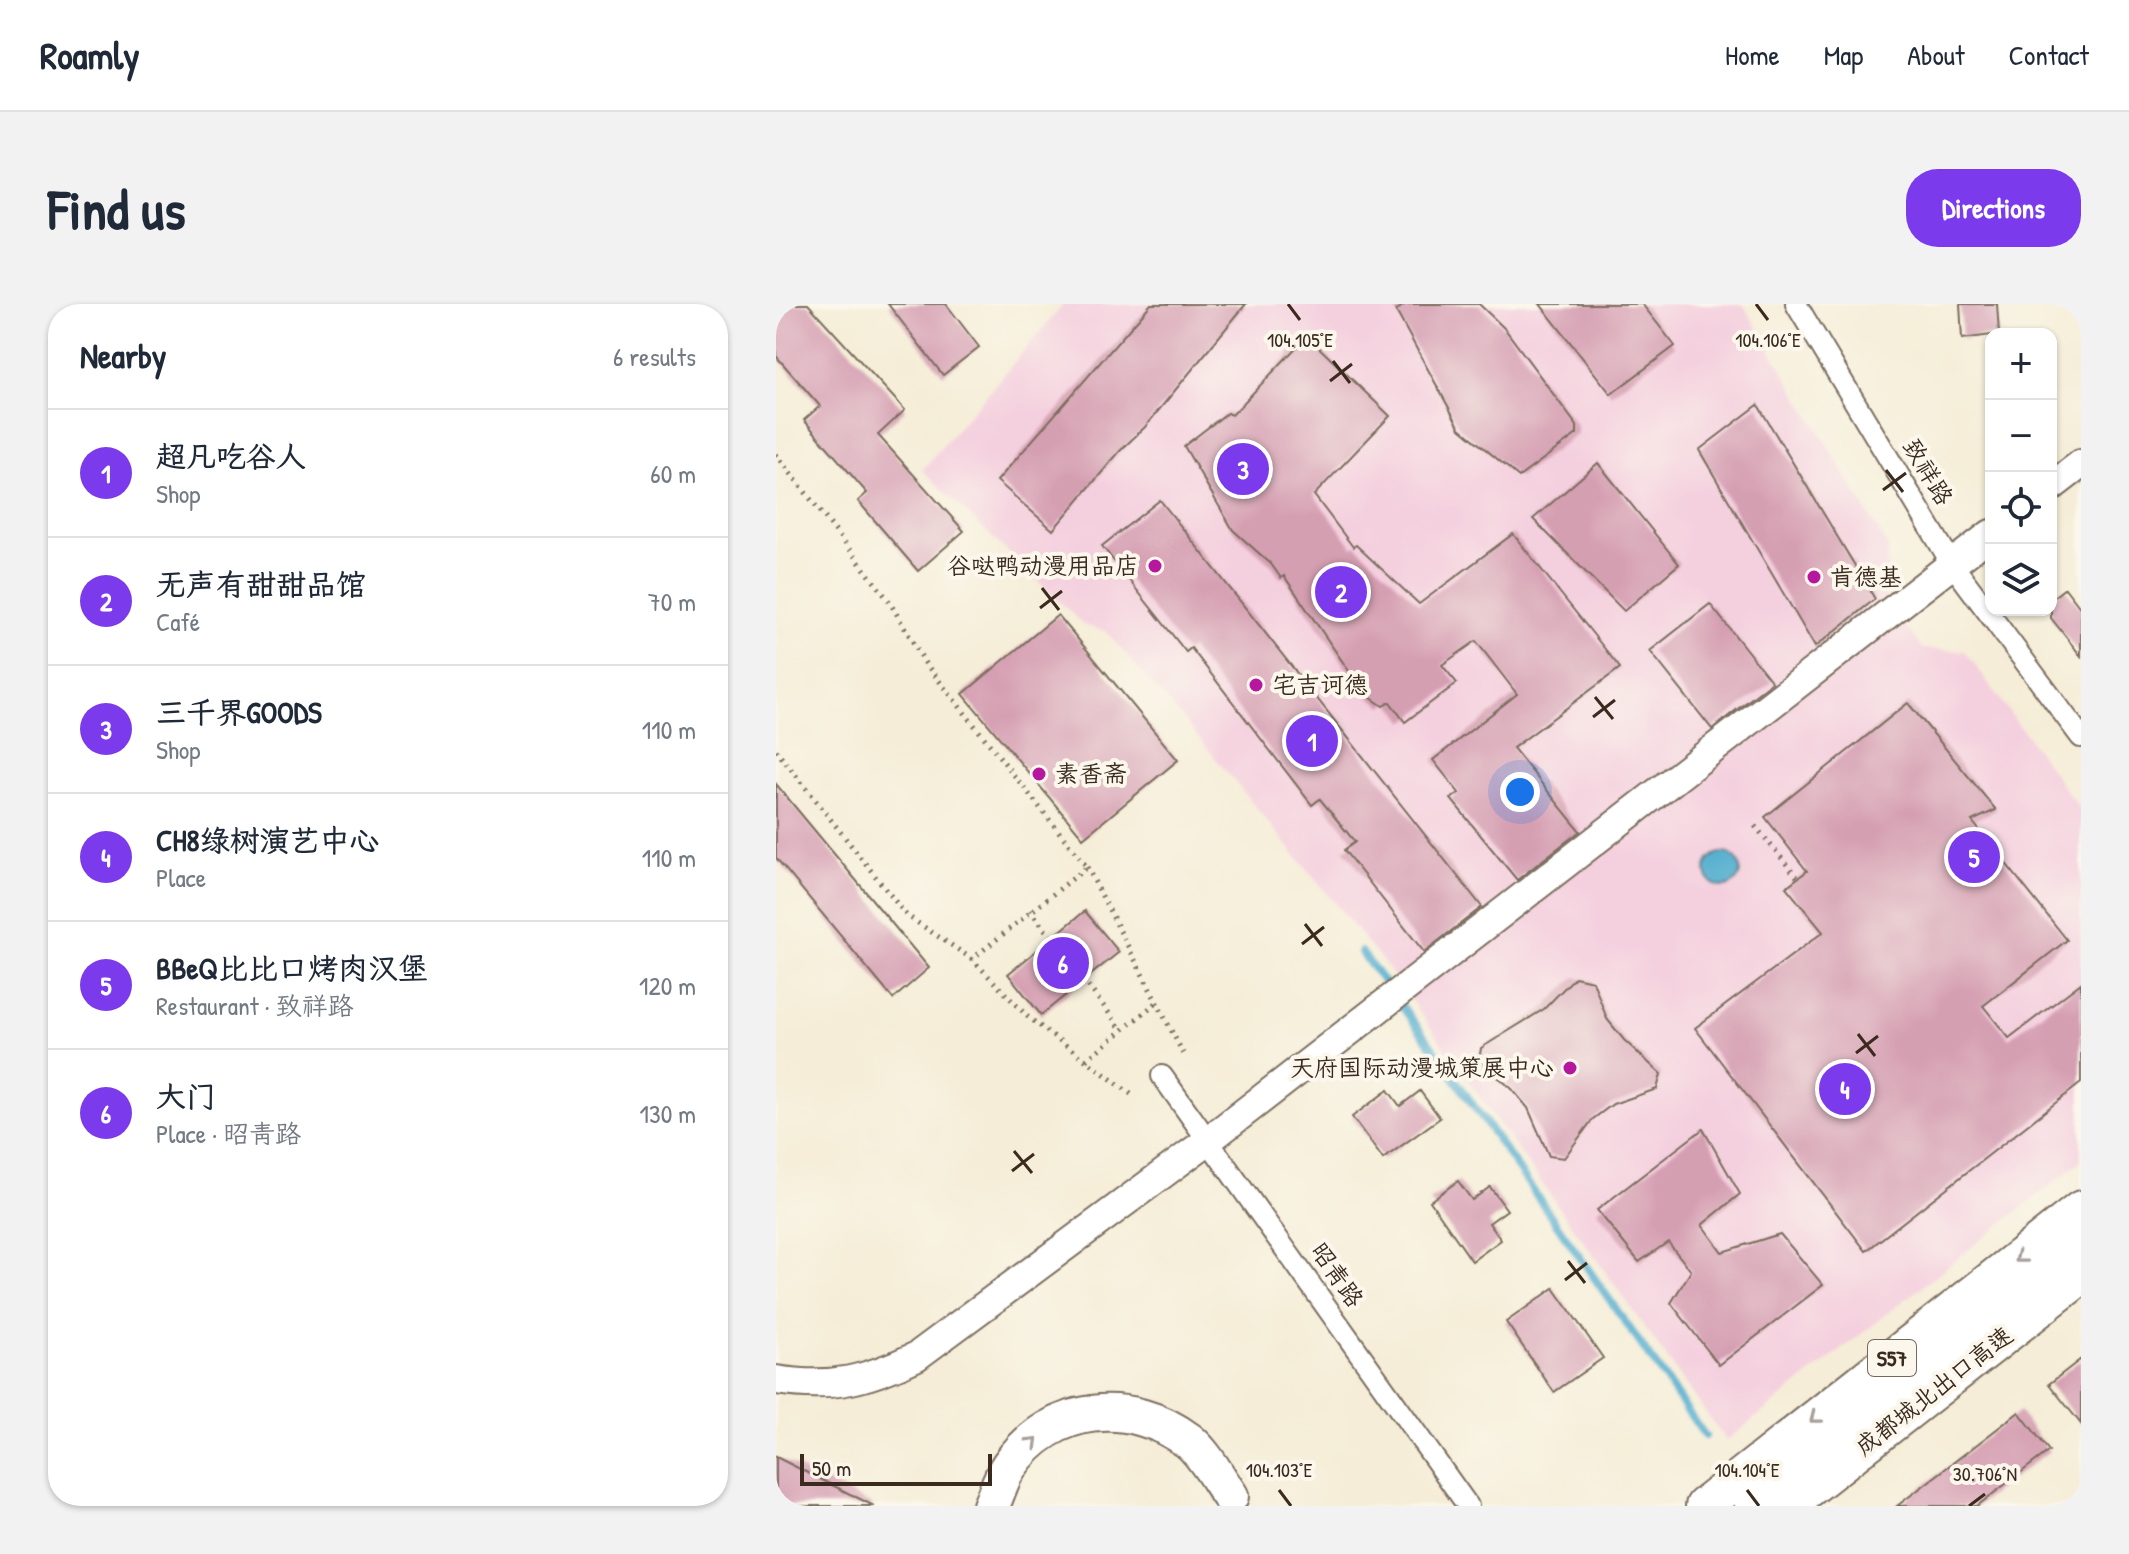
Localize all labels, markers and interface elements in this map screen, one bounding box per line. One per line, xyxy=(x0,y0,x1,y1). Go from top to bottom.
text: Roamly xyxy=(40,29,139,81)
text: Home xyxy=(1725,36,1780,74)
text: Map xyxy=(1824,36,1863,74)
text: About xyxy=(1907,36,1965,74)
text: Contact xyxy=(2009,36,2089,74)
button: Directions xyxy=(1906,169,2081,247)
text: Find us xyxy=(48,171,186,246)
text: 104.105°E xyxy=(1267,326,1333,353)
text: 104.106°E xyxy=(1735,326,1801,353)
map controls xyxy=(1985,328,2057,616)
button: + xyxy=(1985,328,2057,400)
text: Nearby xyxy=(80,333,166,379)
text: 6 results xyxy=(613,339,696,374)
button: − xyxy=(1985,400,2057,472)
street label: 致祥路 xyxy=(1897,432,1961,511)
text: 超凡吃谷人 xyxy=(156,436,306,476)
pin: 3 xyxy=(1217,439,1269,499)
text: 1 xyxy=(101,456,111,491)
text: 60 m xyxy=(650,456,696,491)
button: locate xyxy=(1985,472,2057,544)
text: Shop xyxy=(156,476,200,511)
button: layers xyxy=(1985,544,2057,616)
place label: 谷哒鸭动漫用品店 xyxy=(947,549,1139,581)
marker: 谷哒鸭动漫用品店 xyxy=(1146,557,1164,575)
place label: 肯德基 xyxy=(1830,560,1902,592)
pin: 2 xyxy=(1315,562,1367,622)
text: 无声有甜甜品馆 xyxy=(156,564,366,604)
marker: 肯德基 xyxy=(1805,568,1823,586)
text: 2 xyxy=(100,584,112,619)
text: 70 m xyxy=(648,584,696,619)
text: Café xyxy=(156,604,200,639)
place label: 宅吉诃德 xyxy=(1272,668,1368,700)
marker: 宅吉诃德 xyxy=(1247,676,1265,694)
text: 三千界GOODS xyxy=(156,692,322,732)
pin: 1 xyxy=(1286,711,1338,771)
text: 3 xyxy=(100,712,112,747)
text: 110 m xyxy=(642,712,696,747)
text: Shop xyxy=(156,732,200,767)
place label: 素香斋 xyxy=(1055,757,1127,789)
marker: 素香斋 xyxy=(1030,765,1048,783)
your location xyxy=(1500,772,1540,812)
text: CH8绿树演艺中心 xyxy=(156,820,379,860)
pin: 5 xyxy=(1948,827,2000,887)
text: 4 xyxy=(101,840,111,875)
text: 110 m xyxy=(642,840,696,875)
text: Place xyxy=(156,860,206,895)
pin: 6 xyxy=(1037,933,1089,993)
text: BBeQ比比口烤肉汉堡 xyxy=(156,948,428,988)
text: 5 xyxy=(101,968,112,1003)
text: 120 m xyxy=(639,968,696,1003)
text: Restaurant · 致祥路 xyxy=(156,988,354,1023)
place label: 天府国际动漫城策展中心 xyxy=(1290,1051,1554,1083)
marker: 天府国际动漫城策展中心 xyxy=(1561,1059,1579,1077)
pin: 4 xyxy=(1819,1059,1871,1119)
text: 大门 xyxy=(156,1076,216,1116)
text: 6 xyxy=(101,1096,111,1131)
text: 130 m xyxy=(640,1096,696,1131)
text: Place · 昭青路 xyxy=(156,1116,301,1151)
street label: 昭青路 xyxy=(1304,1236,1372,1313)
one-way arrow xyxy=(2014,1248,2029,1262)
street label: 成都城北出口高速 xyxy=(1848,1319,2019,1462)
road number: S57 xyxy=(1868,1340,1916,1376)
one-way arrow xyxy=(1809,1409,1824,1423)
one-way arrow xyxy=(1024,1437,1038,1451)
scale bar xyxy=(800,1450,992,1486)
text: 50 m xyxy=(812,1453,851,1483)
text: 104.103°E xyxy=(1246,1456,1312,1483)
text: 104.104°E xyxy=(1714,1456,1780,1483)
text: 30.706°N xyxy=(1953,1460,2017,1487)

